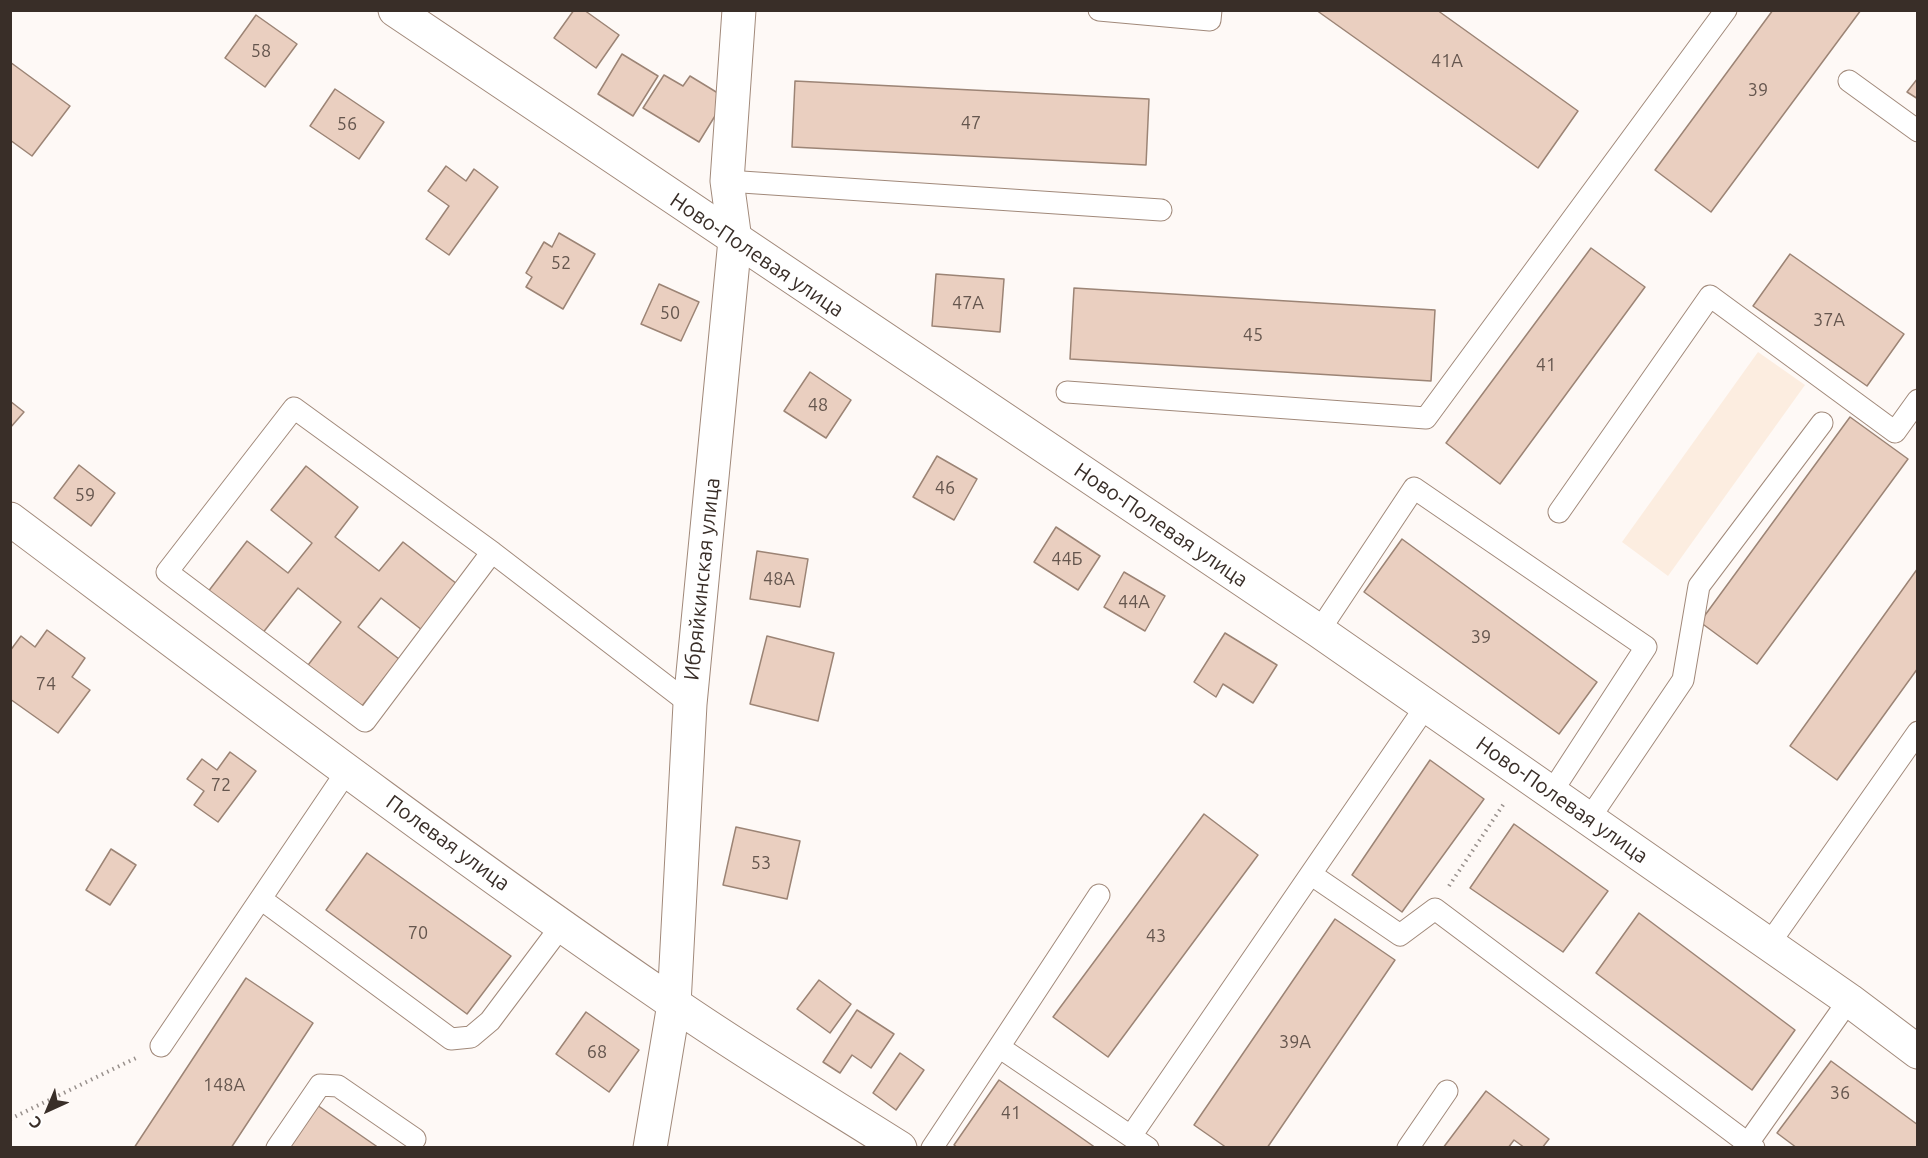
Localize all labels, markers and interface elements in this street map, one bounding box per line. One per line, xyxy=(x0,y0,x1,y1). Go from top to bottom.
house number: 58 xyxy=(251,40,271,62)
house number: 41А xyxy=(1431,50,1463,72)
house number: 39 xyxy=(1748,79,1768,101)
house number: 47 xyxy=(961,112,981,134)
house number: 56 xyxy=(337,113,357,135)
street label: Ново-Полевая улица xyxy=(665,188,849,322)
house number: 52 xyxy=(551,252,571,274)
house number: 47А xyxy=(952,292,984,314)
house number: 50 xyxy=(660,302,680,324)
house number: 37А xyxy=(1813,309,1845,331)
house number: 45 xyxy=(1243,324,1263,346)
house number: 41 xyxy=(1536,354,1556,376)
house number: 48 xyxy=(808,394,828,416)
street label: Ново-Полевая улица xyxy=(1069,458,1253,592)
street label: Ибряйкинская улица xyxy=(679,476,725,682)
house number: 46 xyxy=(935,477,955,499)
house number: 59 xyxy=(75,484,95,506)
house number: 44Б xyxy=(1051,548,1083,570)
house number: 48А xyxy=(763,568,795,590)
house number: 44А xyxy=(1118,591,1150,613)
house number: 39 xyxy=(1471,626,1491,648)
house number: 74 xyxy=(36,673,56,695)
street label: Ново-Полевая улица xyxy=(1471,731,1653,869)
house number: 72 xyxy=(211,774,231,796)
street label: Полевая улица xyxy=(381,790,515,896)
house number: 53 xyxy=(751,852,771,874)
house number: 70 xyxy=(408,922,428,944)
house number: 43 xyxy=(1146,925,1166,947)
house number: 39А xyxy=(1279,1031,1311,1053)
house number: 68 xyxy=(587,1041,607,1063)
house number: 148А xyxy=(203,1074,245,1096)
north arrow xyxy=(18,1080,78,1140)
house number: 36 xyxy=(1830,1082,1850,1104)
house number: 41 xyxy=(1001,1102,1021,1124)
text: С xyxy=(26,1113,45,1133)

